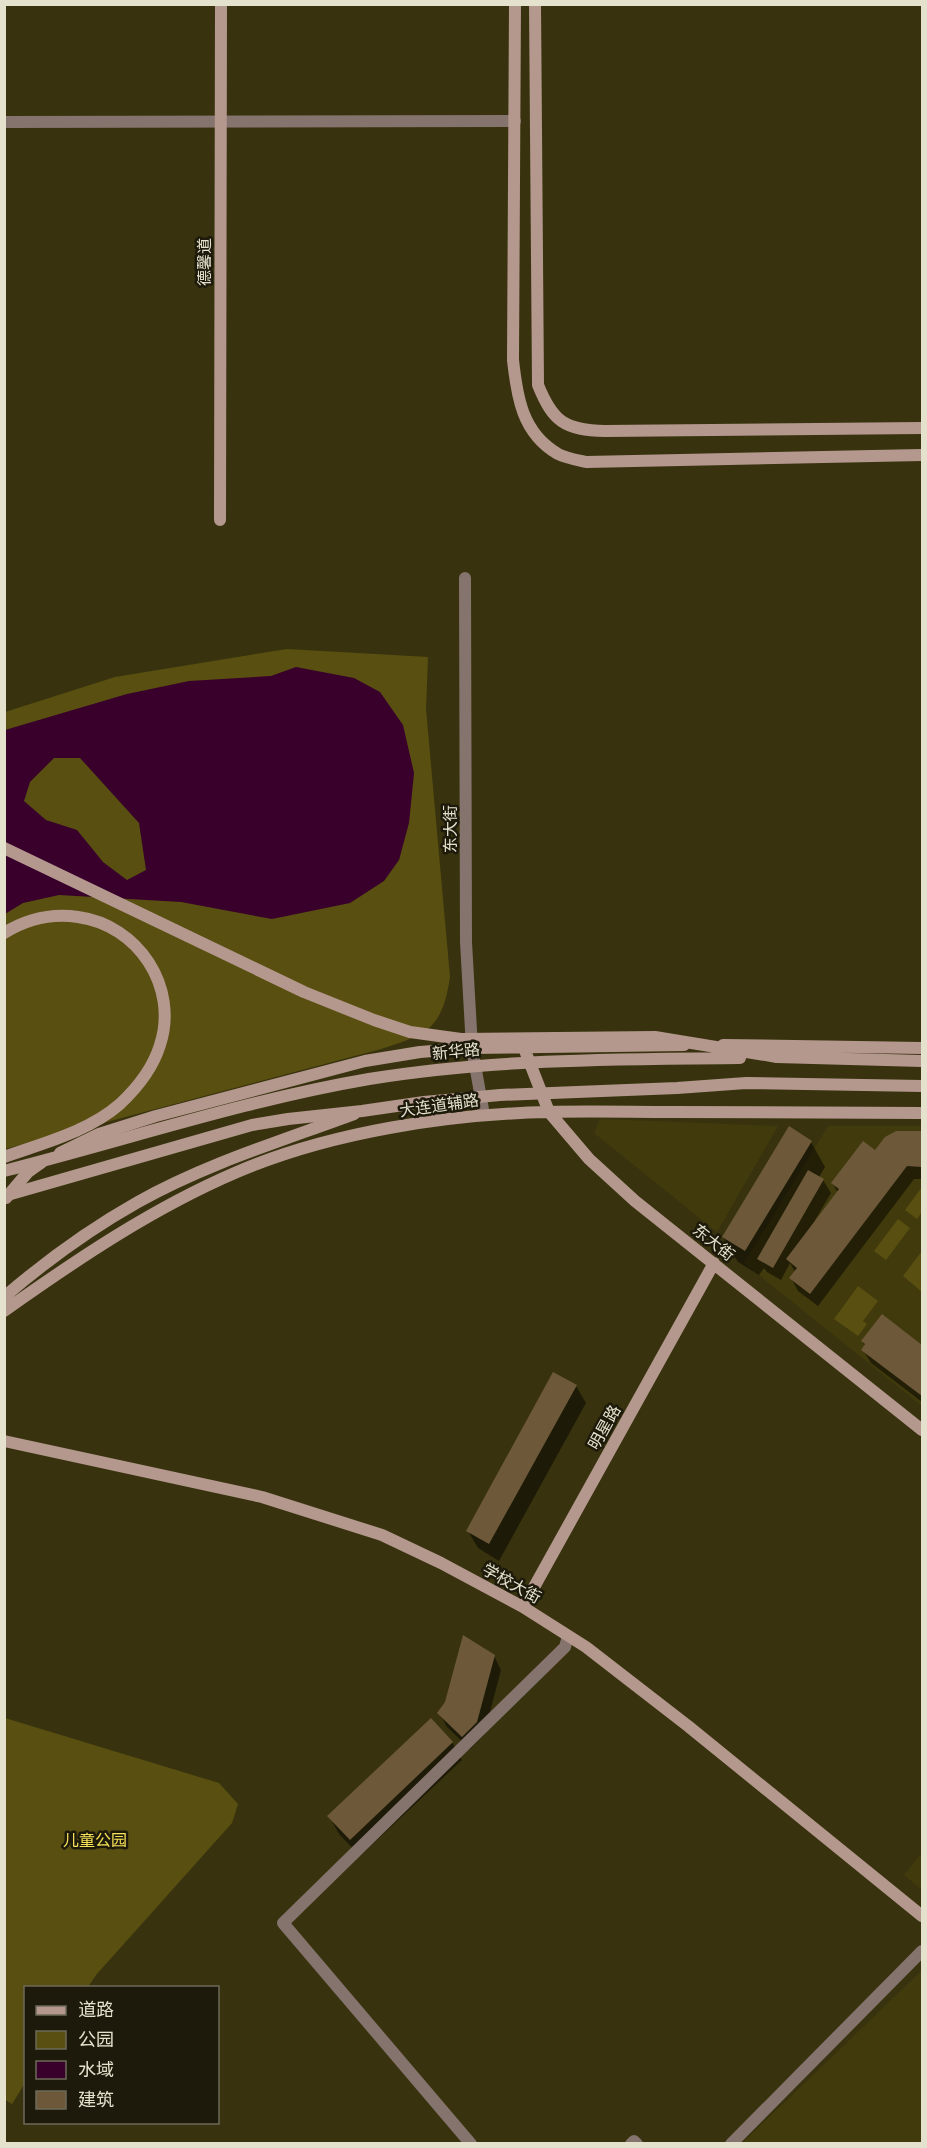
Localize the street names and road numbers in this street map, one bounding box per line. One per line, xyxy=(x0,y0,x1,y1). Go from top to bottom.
street label: 德馨道 xyxy=(194,238,214,286)
street label: 东大街 xyxy=(440,805,460,853)
street label: 新华路 xyxy=(431,1039,481,1063)
street label: 大连道辅路 xyxy=(398,1090,480,1120)
street label: 东大街 xyxy=(689,1219,739,1265)
street label: 明星路 xyxy=(584,1401,624,1453)
street label: 学校大街 xyxy=(479,1559,545,1607)

